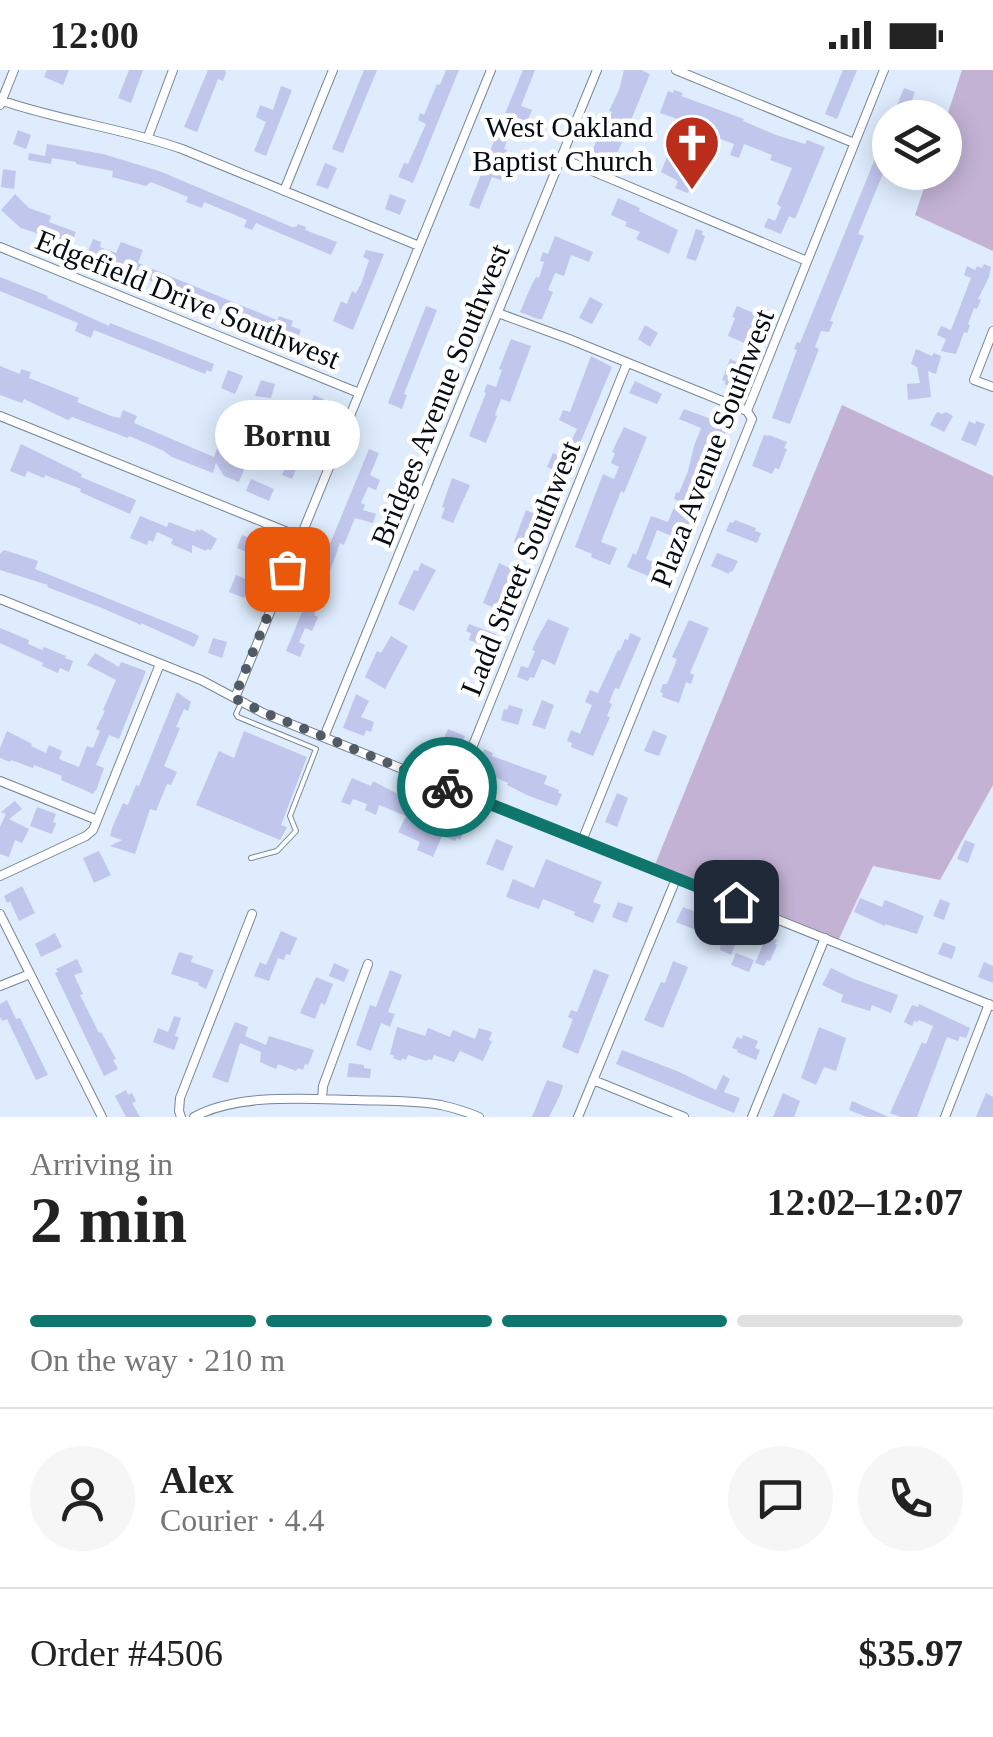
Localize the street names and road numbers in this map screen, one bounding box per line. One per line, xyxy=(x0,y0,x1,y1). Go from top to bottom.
street label: Edgefield Drive Southwest xyxy=(31,223,345,375)
street label: Bridges Avenue Southwest xyxy=(364,239,516,551)
street label: Plaza Avenue Southwest xyxy=(644,304,780,591)
street label: Ladd Street Southwest xyxy=(454,435,586,700)

